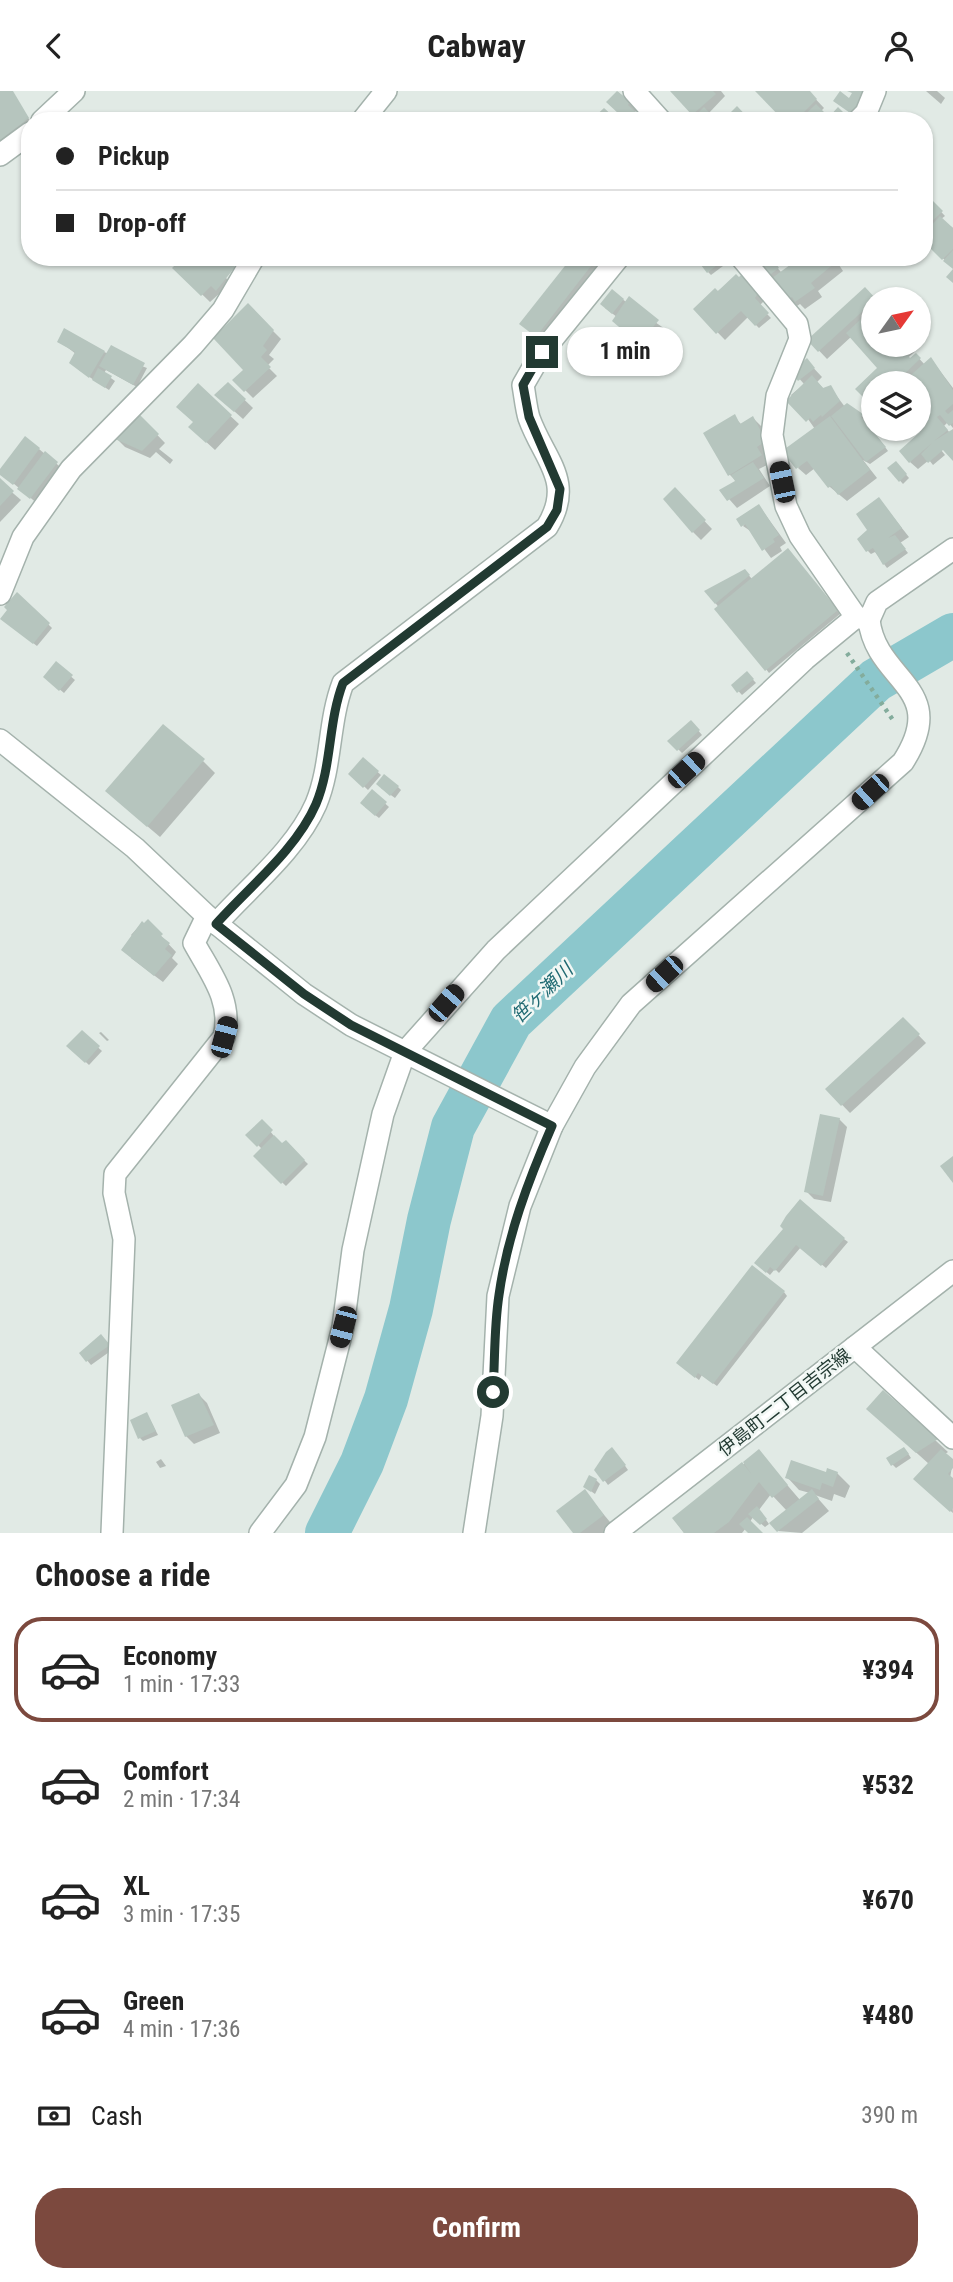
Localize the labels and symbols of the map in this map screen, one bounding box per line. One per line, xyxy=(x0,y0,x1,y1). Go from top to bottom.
north arrow xyxy=(861,287,931,357)
callout: 1 min xyxy=(566,327,682,377)
route end xyxy=(526,336,558,368)
car xyxy=(768,459,797,505)
car xyxy=(664,748,709,792)
car xyxy=(848,770,893,814)
car xyxy=(642,952,687,996)
water label: 笹ヶ瀬川 xyxy=(507,957,579,1028)
car xyxy=(425,980,468,1026)
car xyxy=(209,1014,240,1060)
car xyxy=(328,1304,359,1350)
street label: 伊島町二丁目吉宗線 xyxy=(714,1344,854,1460)
route start xyxy=(477,1376,509,1408)

